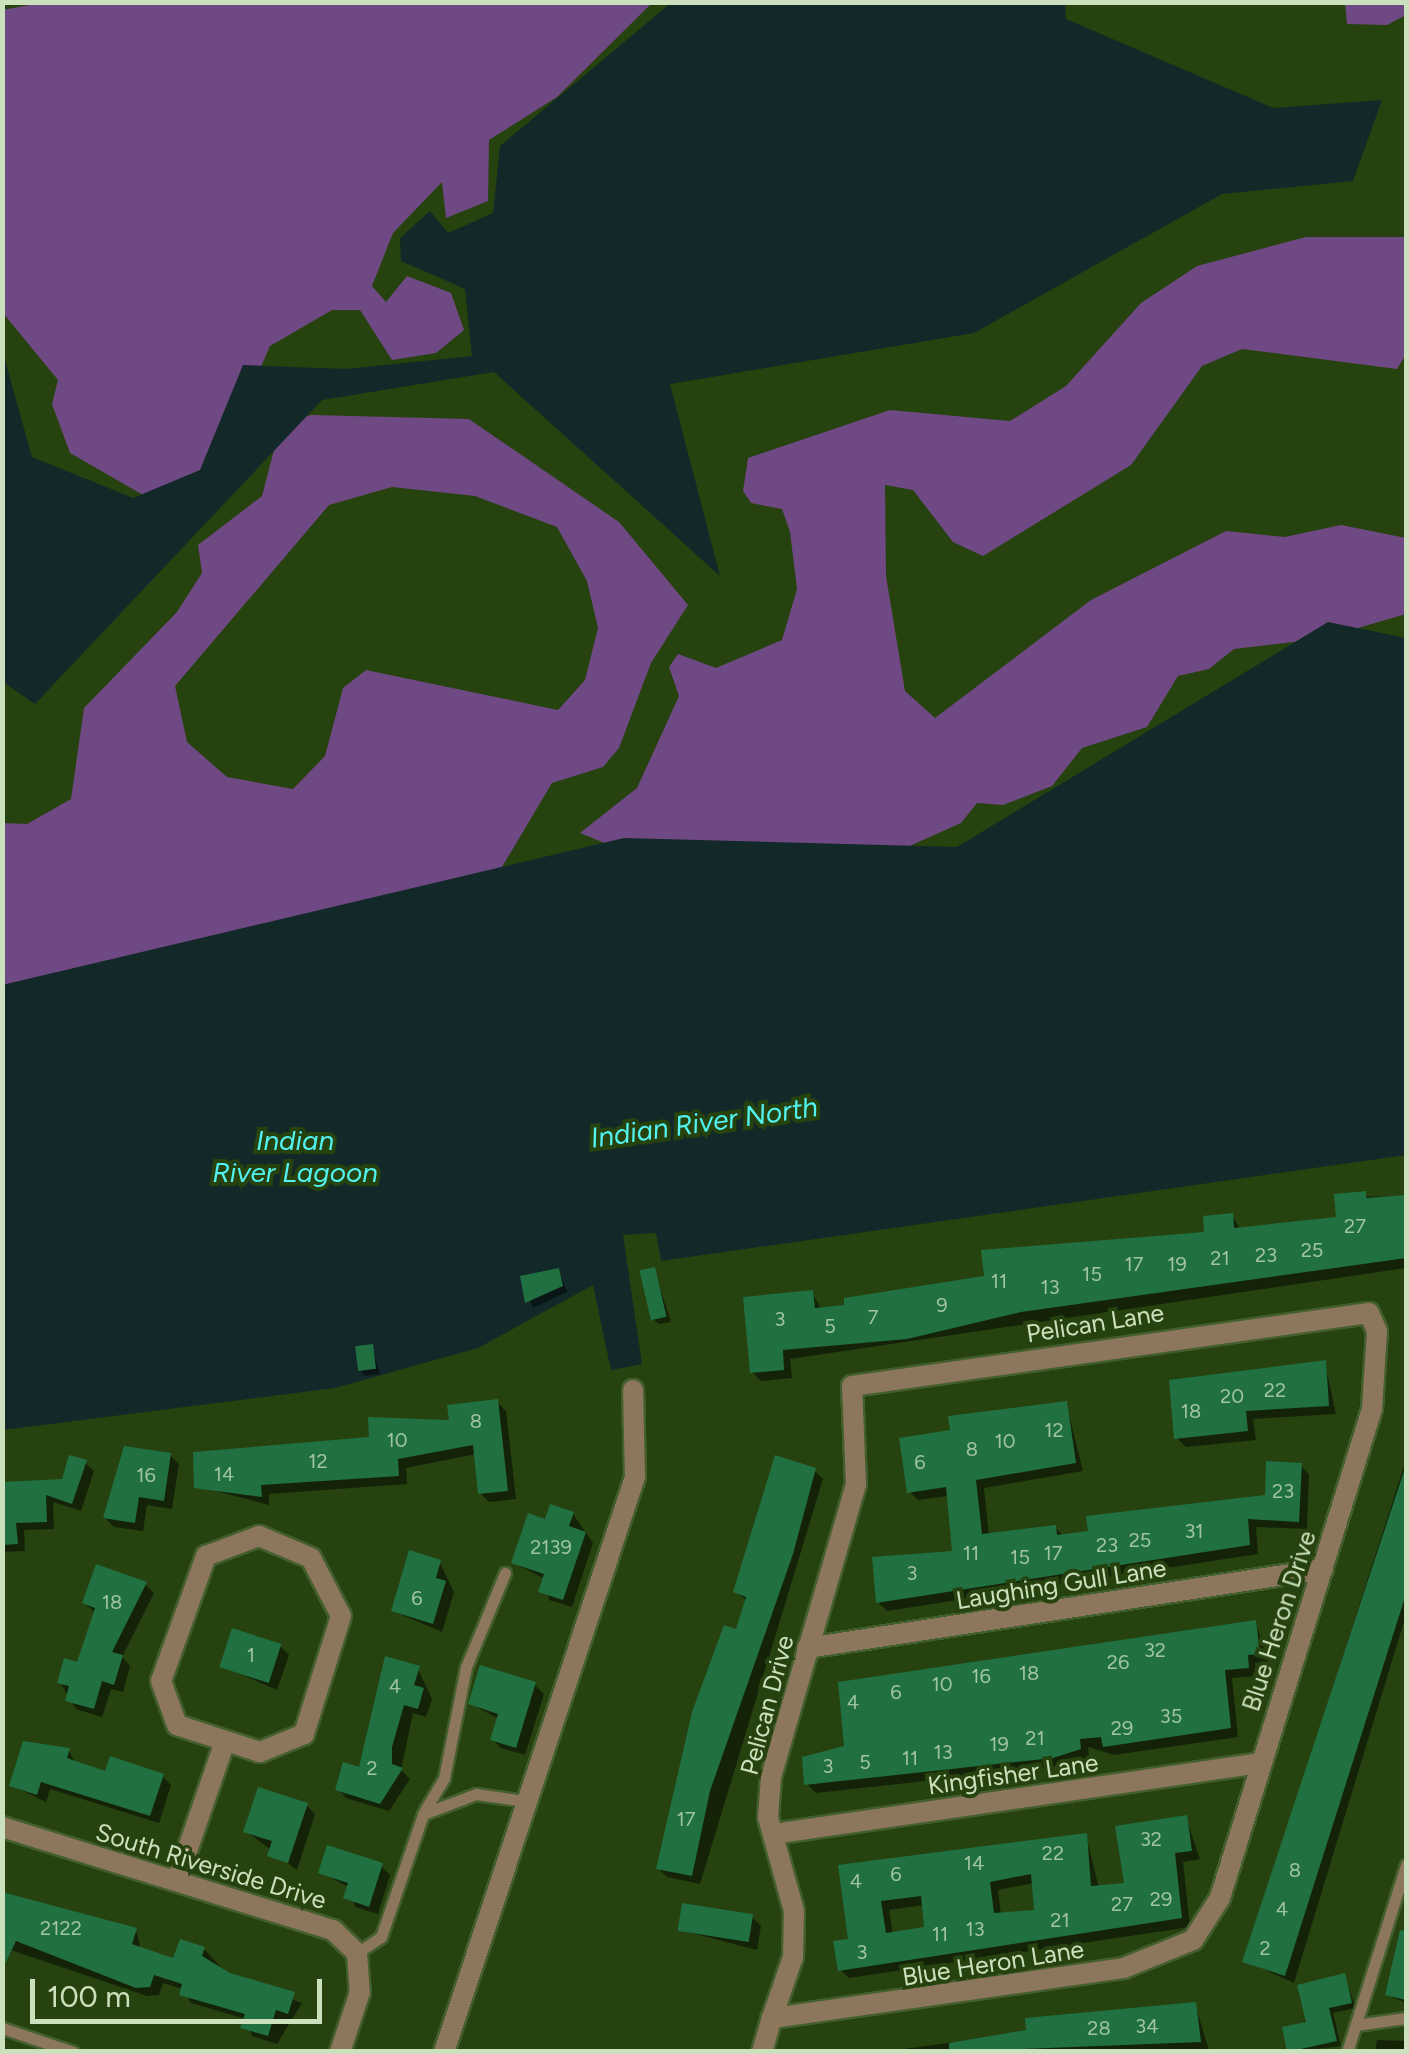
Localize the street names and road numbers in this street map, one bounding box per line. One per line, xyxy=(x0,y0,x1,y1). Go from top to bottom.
street label: Pelican Lane xyxy=(1024,1297,1166,1349)
street label: Blue Heron Drive xyxy=(1236,1527,1322,1715)
street label: Laughing Gull Lane xyxy=(954,1553,1168,1615)
street label: Pelican Drive xyxy=(734,1632,800,1778)
street label: Kingfisher Lane xyxy=(926,1747,1100,1801)
street label: South Riverside Drive xyxy=(92,1817,330,1915)
street label: Blue Heron Lane xyxy=(900,1934,1086,1992)

